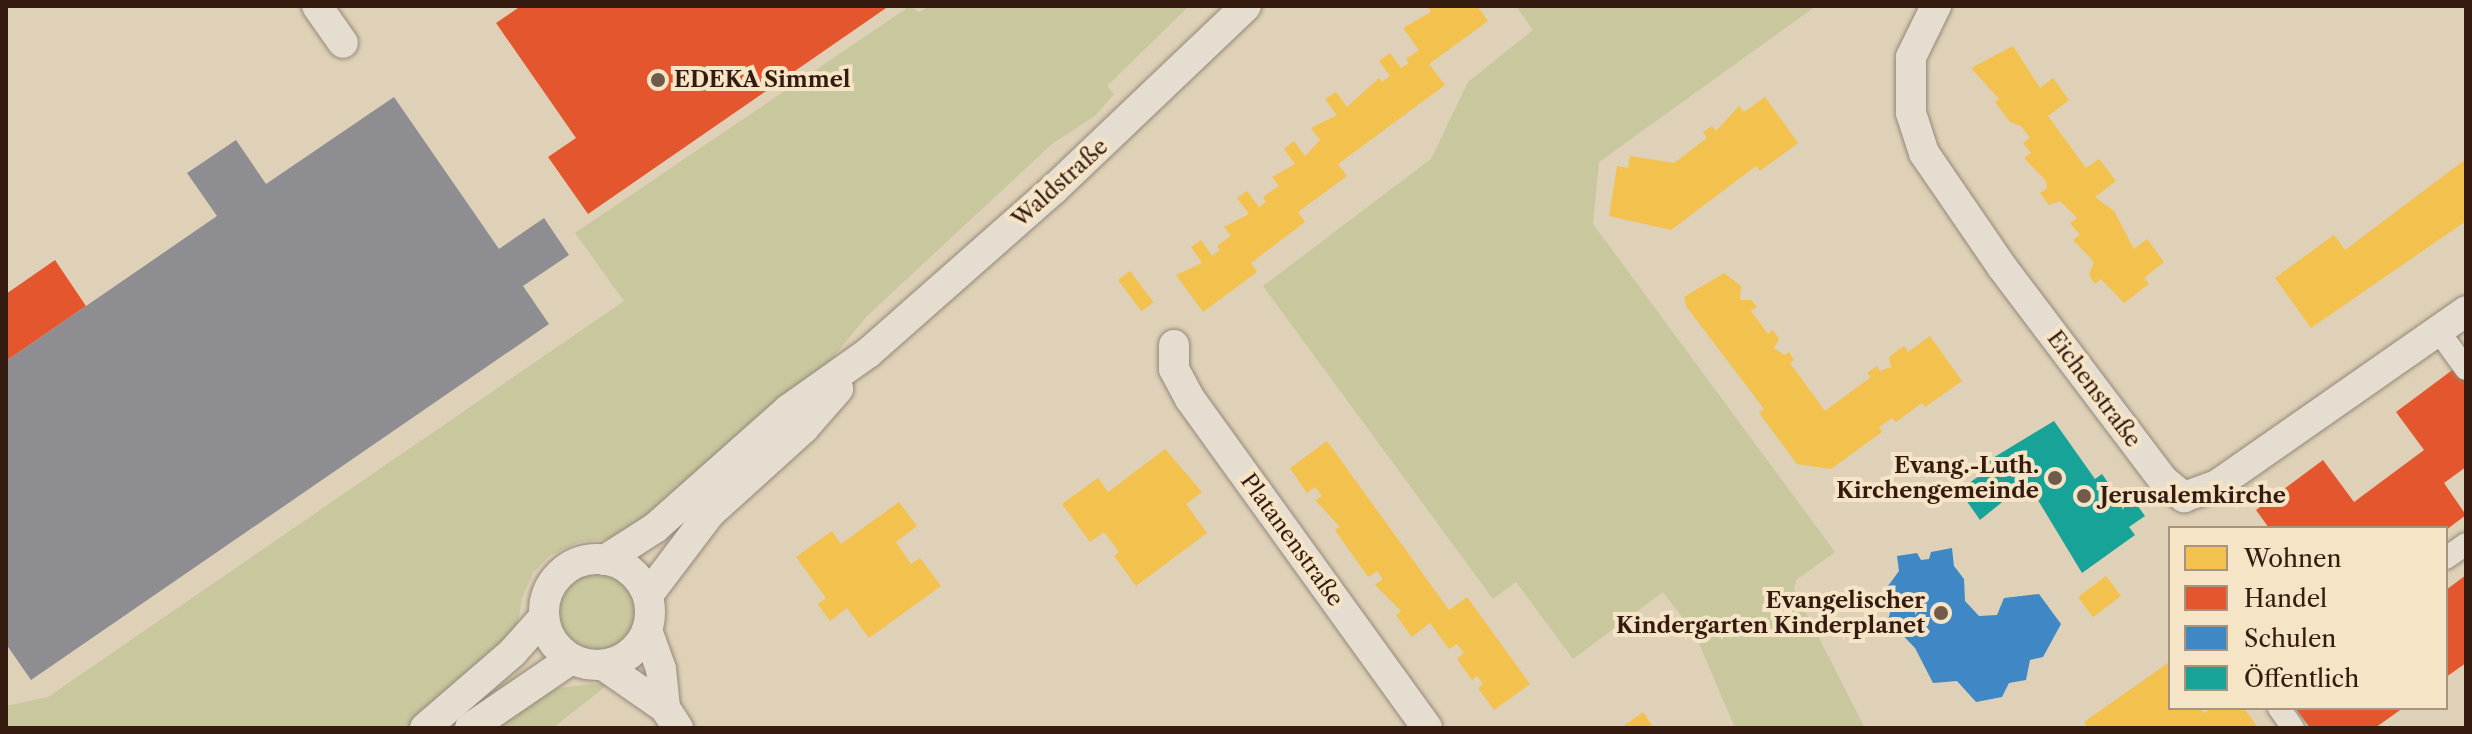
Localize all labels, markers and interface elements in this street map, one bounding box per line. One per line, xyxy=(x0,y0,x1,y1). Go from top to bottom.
place label: EDEKA Simmel xyxy=(674,67,851,93)
marker: EDEKA Simmel xyxy=(649,71,667,89)
street label: Waldstraße xyxy=(1007,133,1113,233)
street label: Eichenstraße xyxy=(2042,326,2146,452)
place label: Evang.-Luth. Kirchengemeinde xyxy=(1836,452,2039,504)
street label: Platanenstraße xyxy=(1235,469,1349,611)
marker: Evang.-Luth. Kirchengemeinde xyxy=(2046,469,2064,487)
place label: Jerusalemkirche xyxy=(2100,483,2286,509)
marker: Jerusalemkirche xyxy=(2075,487,2093,505)
legend xyxy=(2168,526,2448,710)
text: Wohnen xyxy=(2244,544,2342,573)
text: Handel xyxy=(2244,584,2327,613)
place label: Evangelischer Kindergarten Kinderplanet xyxy=(1616,587,1925,638)
marker: Evangelischer Kindergarten Kinderplanet xyxy=(1932,604,1950,622)
text: Schulen xyxy=(2244,624,2336,653)
text: Öffentlich xyxy=(2244,664,2359,693)

